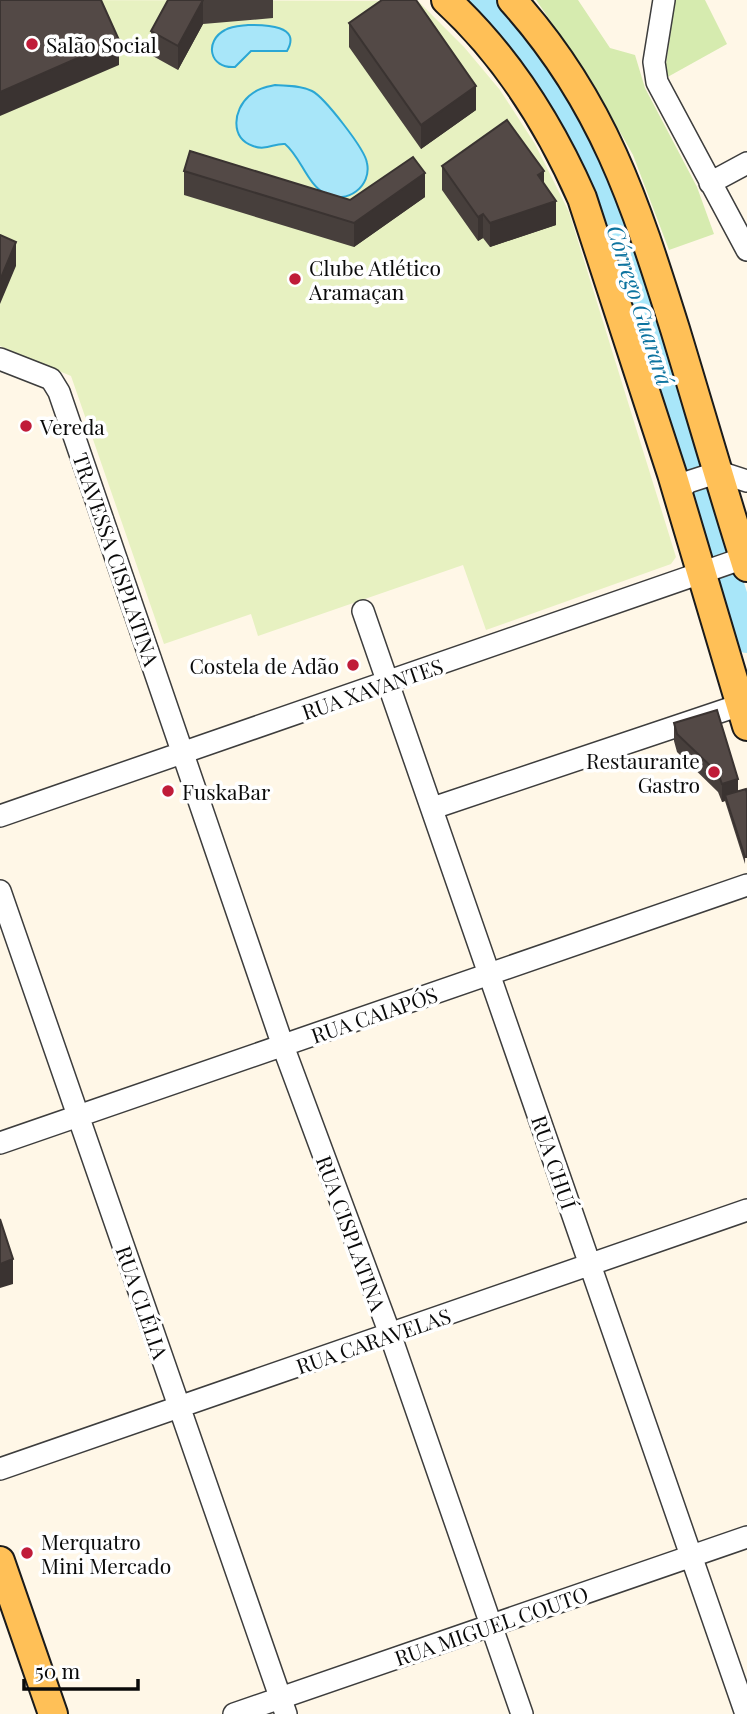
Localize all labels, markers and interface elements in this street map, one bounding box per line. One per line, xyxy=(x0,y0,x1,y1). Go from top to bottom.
place label: Salão Social xyxy=(46,30,157,58)
marker: Salão Social xyxy=(24,36,40,52)
water label: Córrego Guarará xyxy=(600,221,682,389)
place label: Clube Atlético Aramaçan xyxy=(308,253,441,305)
marker: Clube Atlético Aramaçan xyxy=(287,271,303,287)
place label: Vereda xyxy=(39,412,105,440)
marker: Vereda xyxy=(18,418,34,434)
street label: TRAVESSA CISPLATINA xyxy=(67,449,167,670)
place label: Costela de Adão xyxy=(189,651,339,679)
street label: RUA XAVANTES xyxy=(298,651,446,725)
marker: Costela de Adão xyxy=(345,657,361,673)
place label: Restaurante Gastro xyxy=(586,746,700,798)
marker: Restaurante Gastro xyxy=(706,764,722,780)
place label: FuskaBar xyxy=(182,777,271,805)
marker: FuskaBar xyxy=(160,783,176,799)
street label: RUA CAIAPÓS xyxy=(307,979,441,1049)
street label: RUA CHUÍ xyxy=(526,1111,584,1213)
street label: RUA CISPLATINA xyxy=(311,1151,393,1315)
street label: RUA CLÉLIA xyxy=(111,1242,176,1363)
street label: RUA CARAVELAS xyxy=(292,1300,454,1380)
place label: Merquatro Mini Mercado xyxy=(41,1527,171,1579)
marker: Merquatro Mini Mercado xyxy=(19,1545,35,1561)
street label: RUA MIGUEL COUTO xyxy=(390,1579,592,1671)
scale bar xyxy=(24,1648,138,1692)
text: 50 m xyxy=(35,1656,81,1684)

